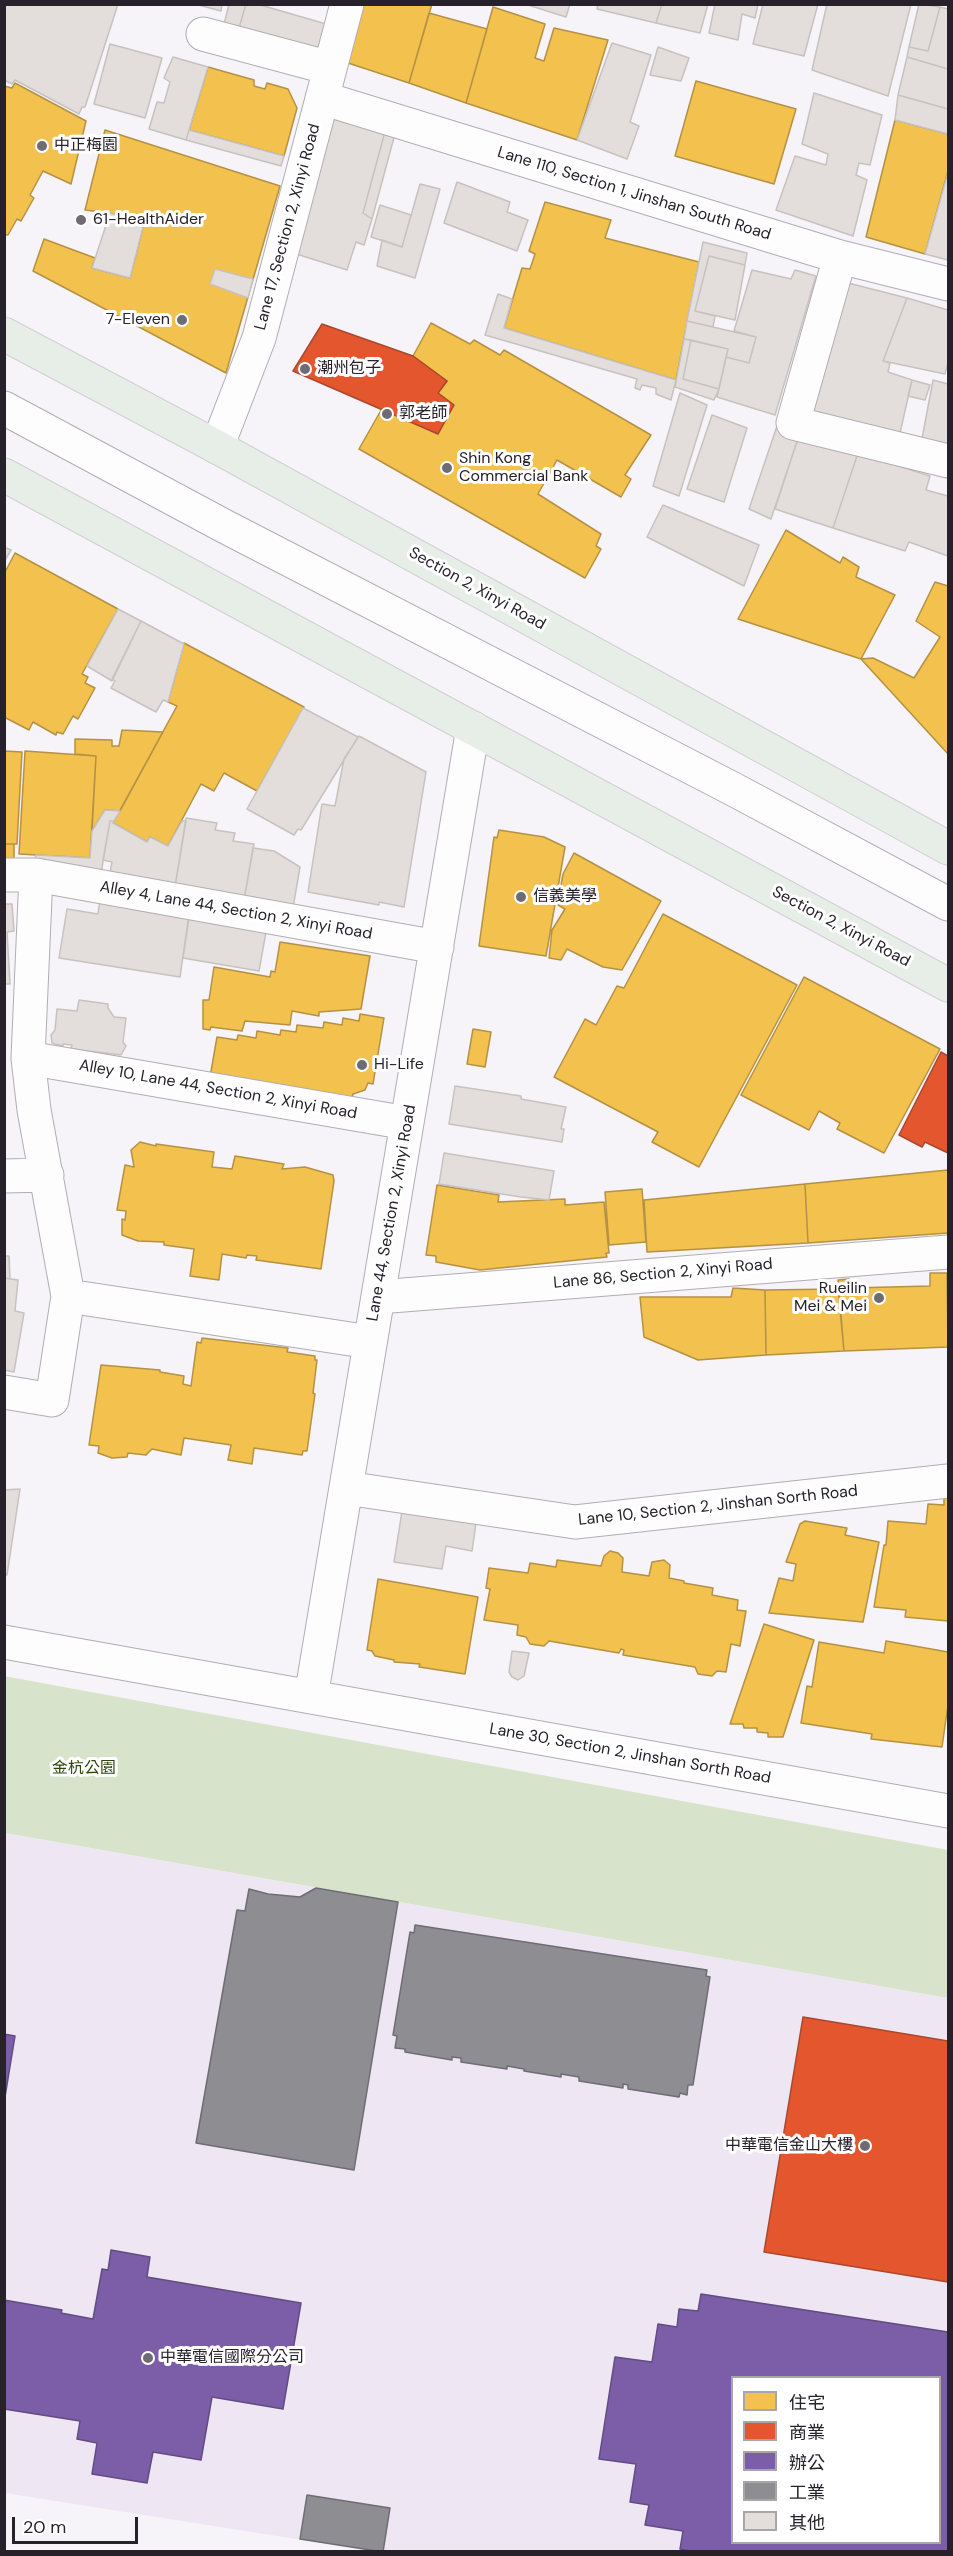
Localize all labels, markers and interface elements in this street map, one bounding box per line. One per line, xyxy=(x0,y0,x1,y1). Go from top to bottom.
street label: Lane 17, Section 2, Xinyi Road xyxy=(251,122,325,332)
place label: 中正梅園 xyxy=(54,136,118,156)
marker: 中正梅園 xyxy=(35,139,49,153)
street label: Lane 110, Section 1, Jinshan South Road xyxy=(495,143,773,245)
place label: 61-HealthAider xyxy=(93,210,204,230)
marker: 61-HealthAider xyxy=(74,213,88,227)
place label: 7-Eleven xyxy=(106,310,170,330)
marker: 7-Eleven xyxy=(175,313,189,327)
place label: 潮州包子 xyxy=(317,359,381,379)
marker: 潮州包子 xyxy=(298,362,312,376)
place label: 郭老師 xyxy=(399,404,447,424)
marker: 郭老師 xyxy=(380,407,394,421)
place label: Shin Kong Commercial Bank xyxy=(459,449,588,487)
marker: Shin Kong Commercial Bank xyxy=(440,461,454,475)
street label: Section 2, Xinyi Road xyxy=(405,543,549,635)
street label: Alley 4, Lane 44, Section 2, Xinyi Road xyxy=(98,878,374,944)
street label: Section 2, Xinyi Road xyxy=(769,883,913,971)
place label: 信義美學 xyxy=(533,887,597,907)
marker: 信義美學 xyxy=(514,890,528,904)
place label: Hi-Life xyxy=(374,1055,424,1075)
street label: Alley 10, Lane 44, Section 2, Xinyi Road xyxy=(77,1056,359,1124)
marker: Hi-Life xyxy=(355,1058,369,1072)
street label: Lane 44, Section 2, Xinyi Road xyxy=(363,1103,421,1323)
street label: Lane 86, Section 2, Xinyi Road xyxy=(553,1255,773,1293)
place label: Rueilin Mei & Mei xyxy=(794,1279,867,1317)
marker: Rueilin Mei & Mei xyxy=(872,1291,886,1305)
street label: Lane 10, Section 2, Jinshan Sorth Road xyxy=(577,1482,859,1530)
street label: Lane 30, Section 2, Jinshan Sorth Road xyxy=(488,1720,772,1788)
park label: 金杭公園 xyxy=(52,1759,116,1779)
place label: 中華電信金山大樓 xyxy=(725,2136,853,2156)
marker: 中華電信金山大樓 xyxy=(858,2139,872,2153)
place label: 中華電信國際分公司 xyxy=(160,2348,304,2368)
marker: 中華電信國際分公司 xyxy=(141,2351,155,2365)
legend xyxy=(731,2376,941,2544)
text: 住宅 xyxy=(789,2391,825,2415)
text: 商業 xyxy=(789,2421,825,2445)
text: 辦公 xyxy=(789,2451,825,2475)
text: 工業 xyxy=(789,2481,825,2505)
scale bar xyxy=(15,2505,141,2543)
text: 其他 xyxy=(789,2511,825,2535)
text: 20 m xyxy=(23,2515,66,2539)

